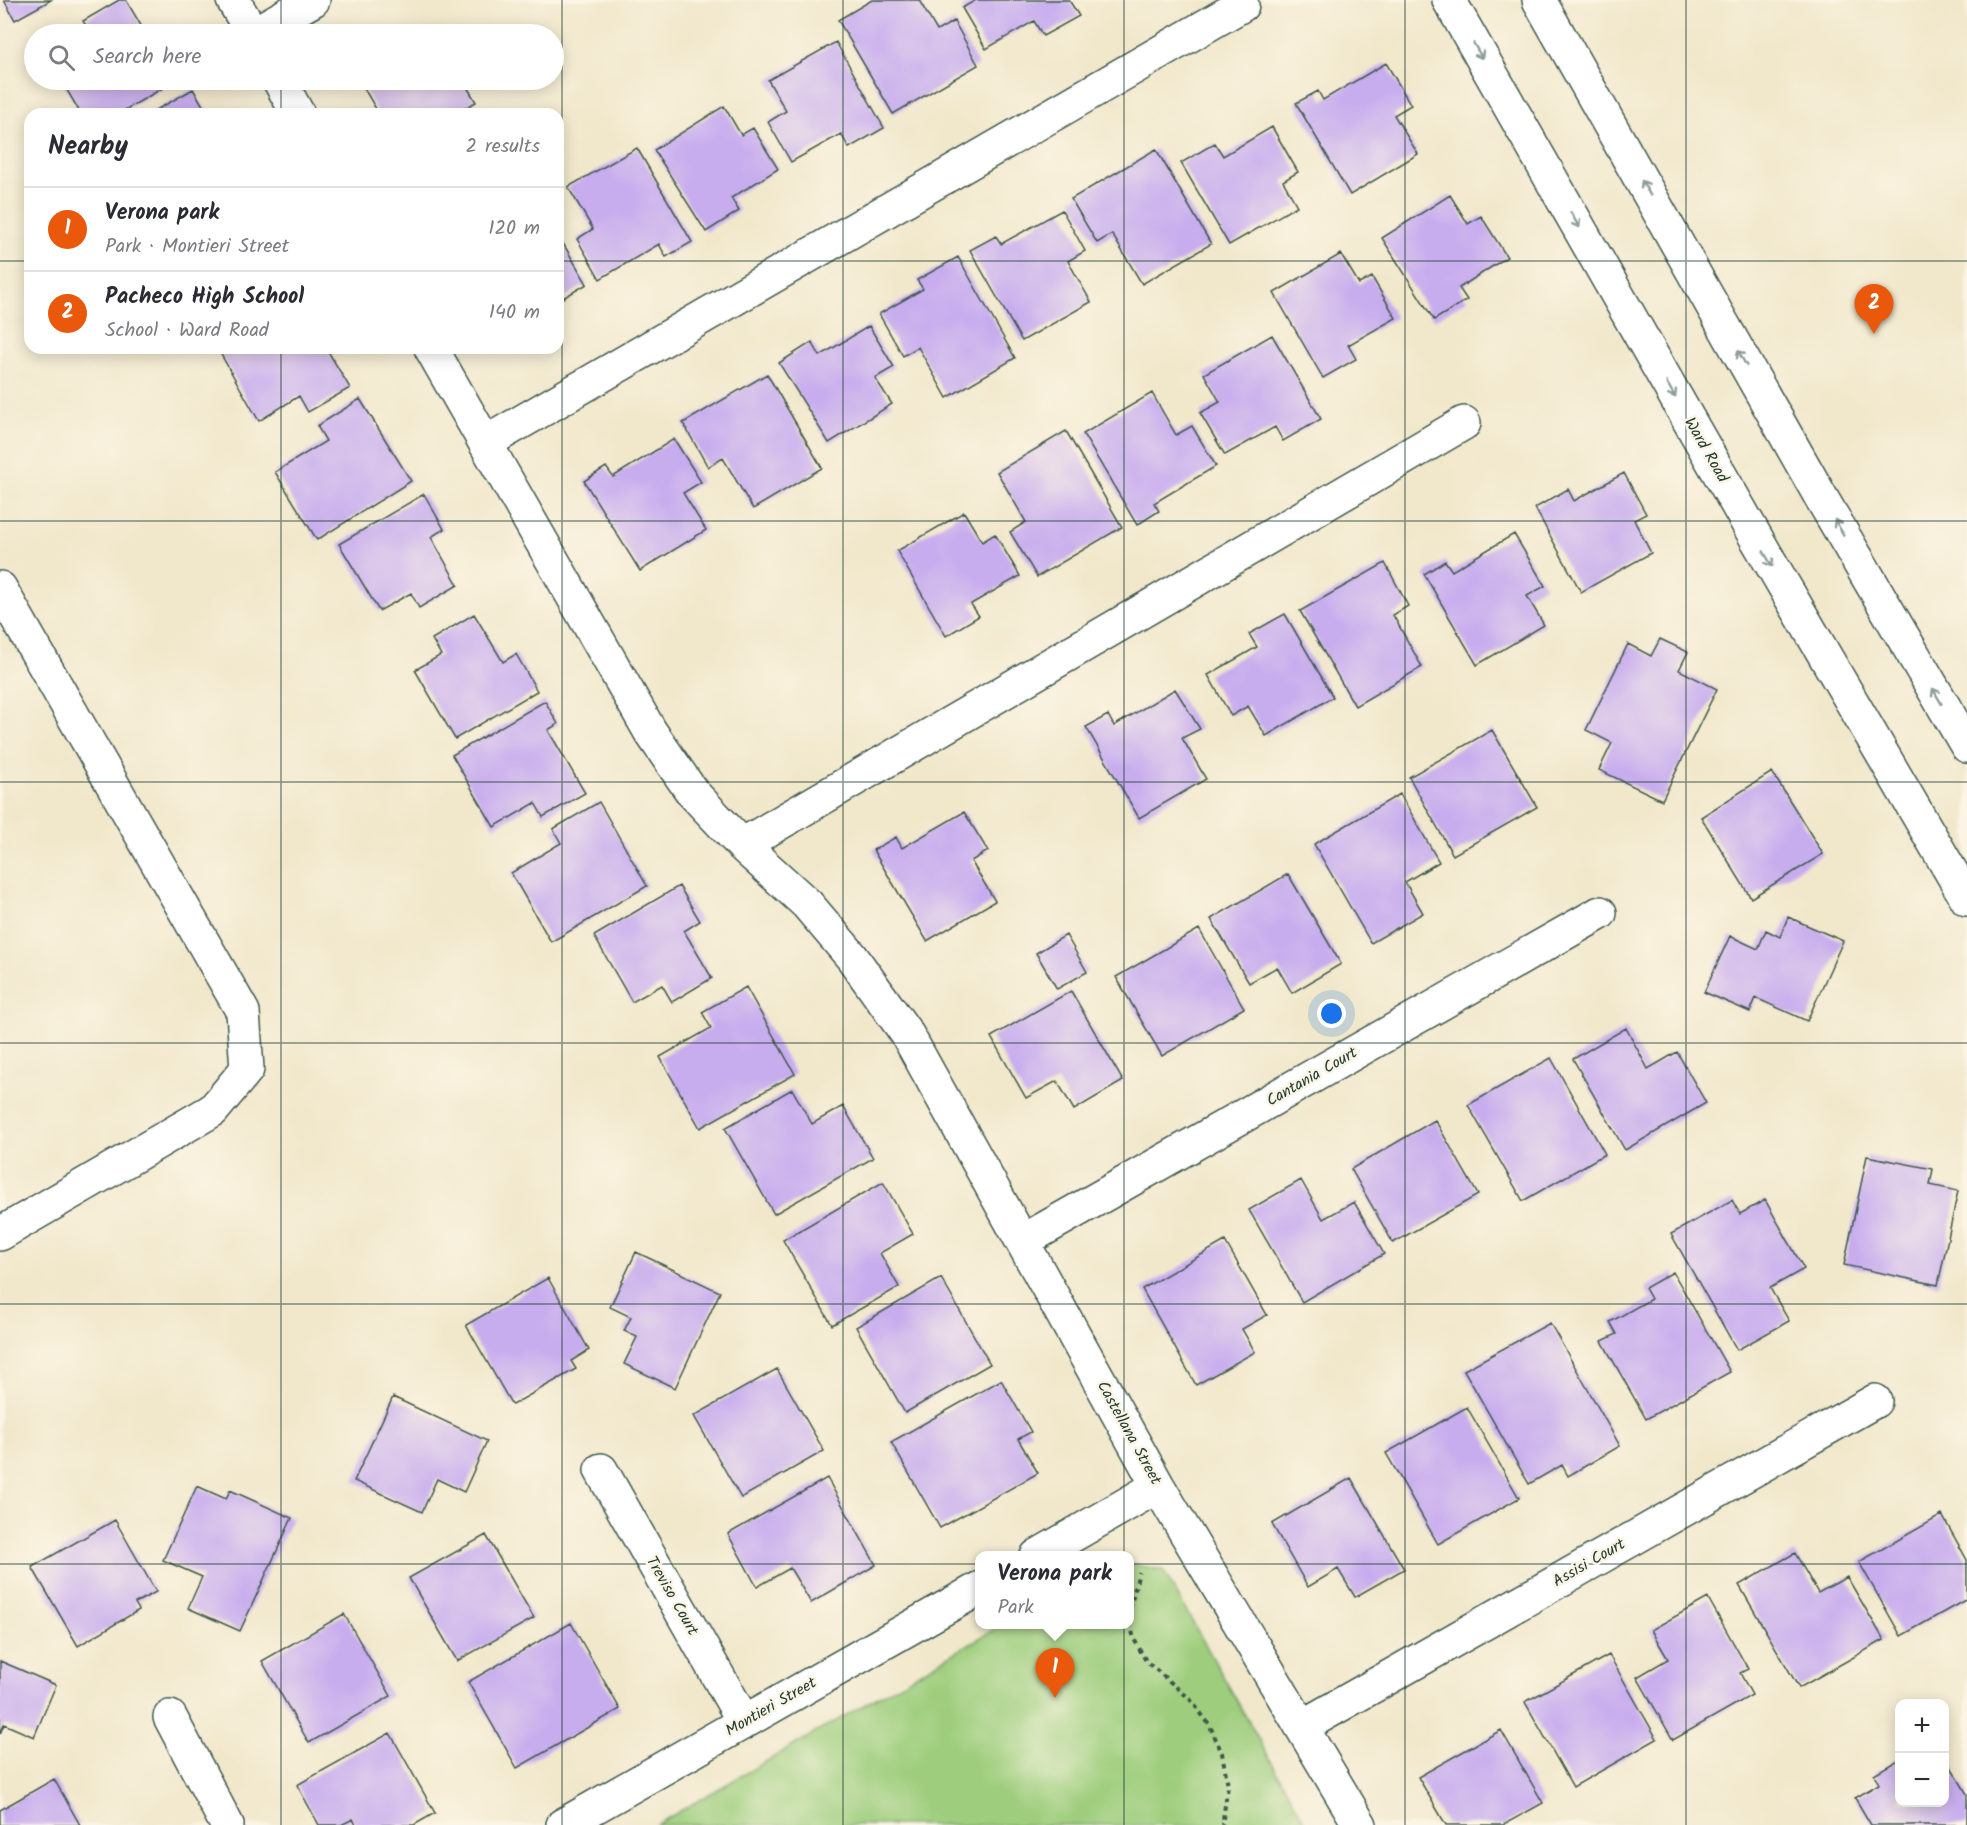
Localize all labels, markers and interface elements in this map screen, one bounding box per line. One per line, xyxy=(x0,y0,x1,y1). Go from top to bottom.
search box xyxy=(24,24,564,90)
text: Search here xyxy=(93,40,201,75)
icon: search xyxy=(45,41,78,74)
one-way arrow xyxy=(1472,42,1484,59)
text: Nearby xyxy=(48,126,128,168)
text: 2 results xyxy=(465,131,540,163)
one-way arrow xyxy=(1640,180,1651,198)
text: Verona park xyxy=(105,196,219,231)
one-way arrow xyxy=(1569,211,1581,228)
text: 1 xyxy=(64,213,71,245)
text: 120 m xyxy=(488,213,540,245)
text: Park · Montieri Street xyxy=(105,231,289,263)
text: Pacheco High School xyxy=(105,280,304,315)
pin: 2 xyxy=(1854,284,1894,334)
text: 2 xyxy=(62,297,73,329)
text: 140 m xyxy=(489,297,540,329)
text: School · Ward Road xyxy=(105,315,269,347)
one-way arrow xyxy=(1736,350,1748,367)
one-way arrow xyxy=(1666,381,1678,398)
street label: Ward Road xyxy=(1677,413,1735,488)
one-way arrow xyxy=(1833,519,1845,536)
one-way arrow xyxy=(1763,550,1775,567)
one-way arrow xyxy=(1931,687,1943,704)
your location xyxy=(1317,999,1346,1028)
street label: Cantania Court xyxy=(1262,1040,1363,1113)
street label: Castellana Street xyxy=(1090,1376,1168,1490)
street label: Assisi Court xyxy=(1548,1532,1631,1594)
popup xyxy=(975,1551,1134,1629)
street label: Treviso Court xyxy=(639,1552,705,1641)
text: Verona park xyxy=(997,1557,1112,1592)
text: Park xyxy=(997,1592,1034,1624)
pin: 1 xyxy=(1036,1648,1074,1698)
street label: Montieri Street xyxy=(721,1670,822,1743)
map controls xyxy=(1895,1699,1949,1807)
button: + xyxy=(1895,1699,1949,1753)
button: − xyxy=(1895,1753,1949,1807)

